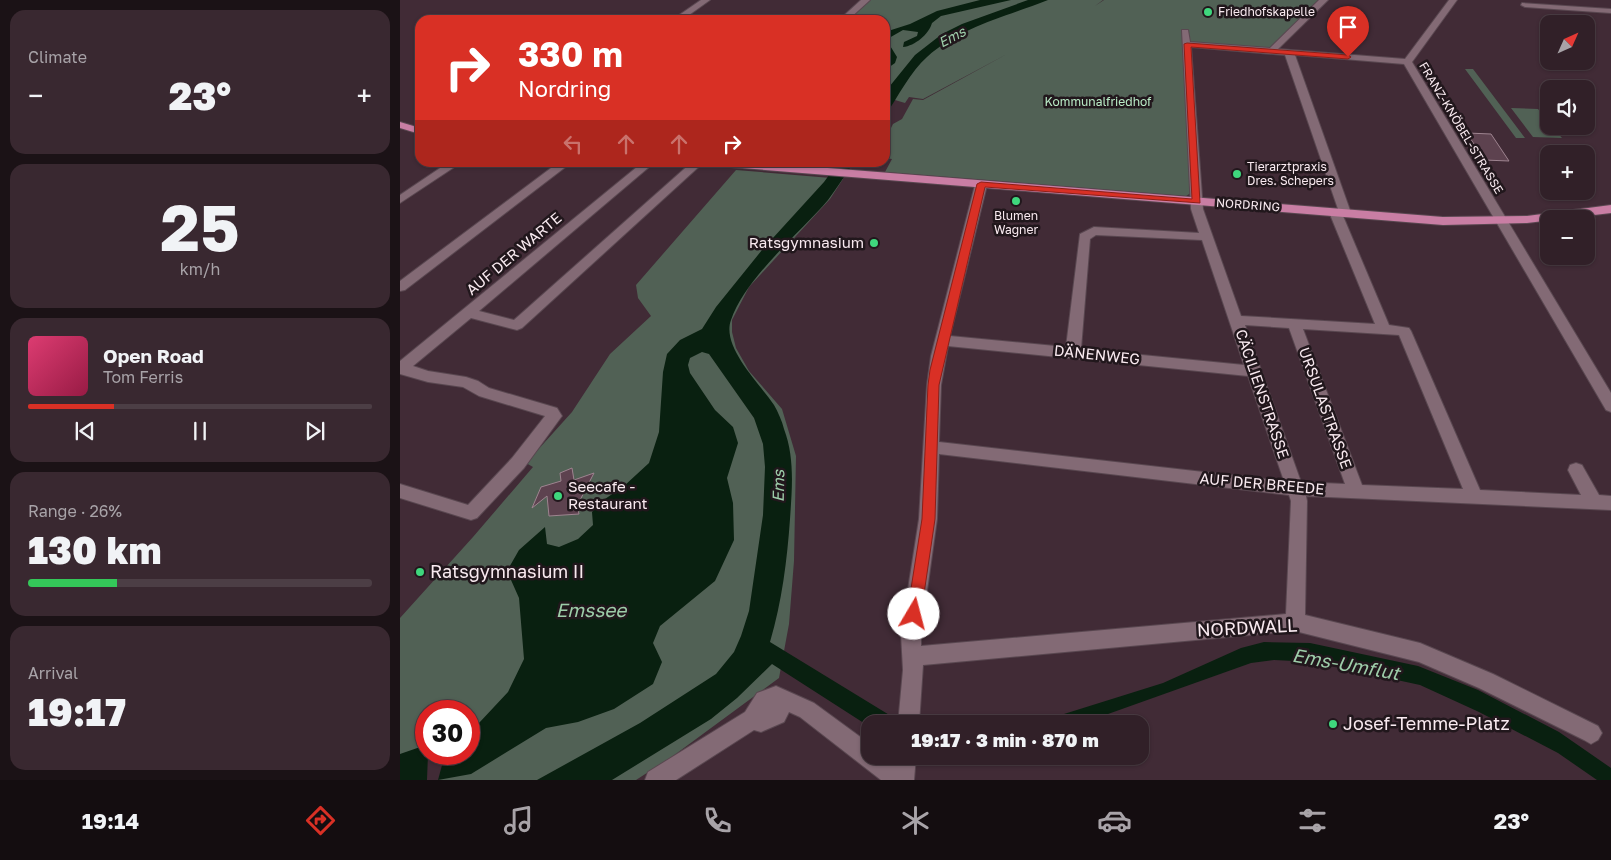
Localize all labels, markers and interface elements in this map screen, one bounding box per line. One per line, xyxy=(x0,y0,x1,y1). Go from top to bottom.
place label: Friedhofskapelle xyxy=(1218,4,1315,19)
marker: Friedhofskapelle xyxy=(1202,6,1214,18)
pin xyxy=(1327,6,1369,57)
icon: arrive xyxy=(1334,13,1362,41)
north arrow xyxy=(1540,15,1595,70)
map controls xyxy=(1540,15,1595,265)
water label: Ems xyxy=(935,22,969,51)
text: 330 m xyxy=(518,33,623,75)
icon: right xyxy=(435,35,500,100)
text: Climate xyxy=(28,47,87,67)
street label: FRANZ-KNÖBEL-STRASSE xyxy=(1416,59,1507,196)
text: 23° xyxy=(169,73,231,118)
text: Nordring xyxy=(518,75,611,102)
text: − xyxy=(28,79,43,112)
text: + xyxy=(357,79,372,112)
button: sound xyxy=(1540,80,1595,135)
park label: Kommunalfriedhof xyxy=(1045,94,1152,109)
icon: left xyxy=(559,130,587,158)
icon: ahead xyxy=(612,130,640,158)
icon: ahead xyxy=(665,130,693,158)
icon: right xyxy=(718,130,746,158)
button: + xyxy=(1540,145,1595,200)
place label: Tierarztpraxis Dres. Schepers xyxy=(1247,159,1334,188)
marker: Tierarztpraxis Dres. Schepers xyxy=(1231,168,1243,180)
text: 25 xyxy=(160,187,240,265)
marker: Blumen Wagner xyxy=(1010,195,1022,207)
street label: NORDRING xyxy=(1216,195,1281,214)
street label: AUF DER WARTE xyxy=(462,208,565,298)
place label: Blumen Wagner xyxy=(994,208,1038,237)
button: − xyxy=(1540,210,1595,265)
place label: Ratsgymnasium xyxy=(749,233,864,251)
marker: Ratsgymnasium xyxy=(868,237,880,249)
text: km/h xyxy=(180,259,220,279)
street label: CÄCILIENSTRASSE xyxy=(1232,327,1294,461)
street label: DÄNENWEG xyxy=(1053,341,1141,367)
text: Open Road xyxy=(103,344,204,367)
street label: URSULASTRASSE xyxy=(1296,345,1356,471)
text: Tom Ferris xyxy=(103,367,183,387)
icon: previous xyxy=(71,417,99,445)
icon: pause xyxy=(186,417,214,445)
icon: next xyxy=(301,417,329,445)
water label: Ems xyxy=(768,468,788,502)
street label: AUF DER BREEDE xyxy=(1199,469,1325,497)
place label: Seecafe - Restaurant xyxy=(568,477,648,512)
marker: Seecafe - Restaurant xyxy=(552,490,564,502)
text: Range · 26% xyxy=(28,501,122,521)
text: 130 km xyxy=(28,527,162,572)
place label: Ratsgymnasium II xyxy=(430,560,584,582)
marker: Ratsgymnasium II xyxy=(414,566,426,578)
position arrow xyxy=(887,587,939,639)
water label: Emssee xyxy=(556,598,628,621)
street label: NORDWALL xyxy=(1196,613,1298,641)
water label: Ems-Umflut xyxy=(1291,643,1404,685)
text: Arrival xyxy=(28,663,78,683)
text: 19:17 xyxy=(28,689,126,734)
speed limit sign: 30 xyxy=(415,700,480,765)
place label: Josef-Temme-Platz xyxy=(1343,712,1510,734)
marker: Josef-Temme-Platz xyxy=(1327,718,1339,730)
text: 19:17 · 3 min · 870 m xyxy=(911,728,1099,751)
icon: directions xyxy=(303,803,338,838)
icon: music xyxy=(501,803,536,838)
icon: phone xyxy=(700,803,735,838)
icon: climate xyxy=(898,803,933,838)
icon: car xyxy=(1097,803,1132,838)
icon: filters xyxy=(1295,803,1330,838)
text: 19:14 xyxy=(82,807,139,834)
text: 23° xyxy=(1494,807,1529,834)

